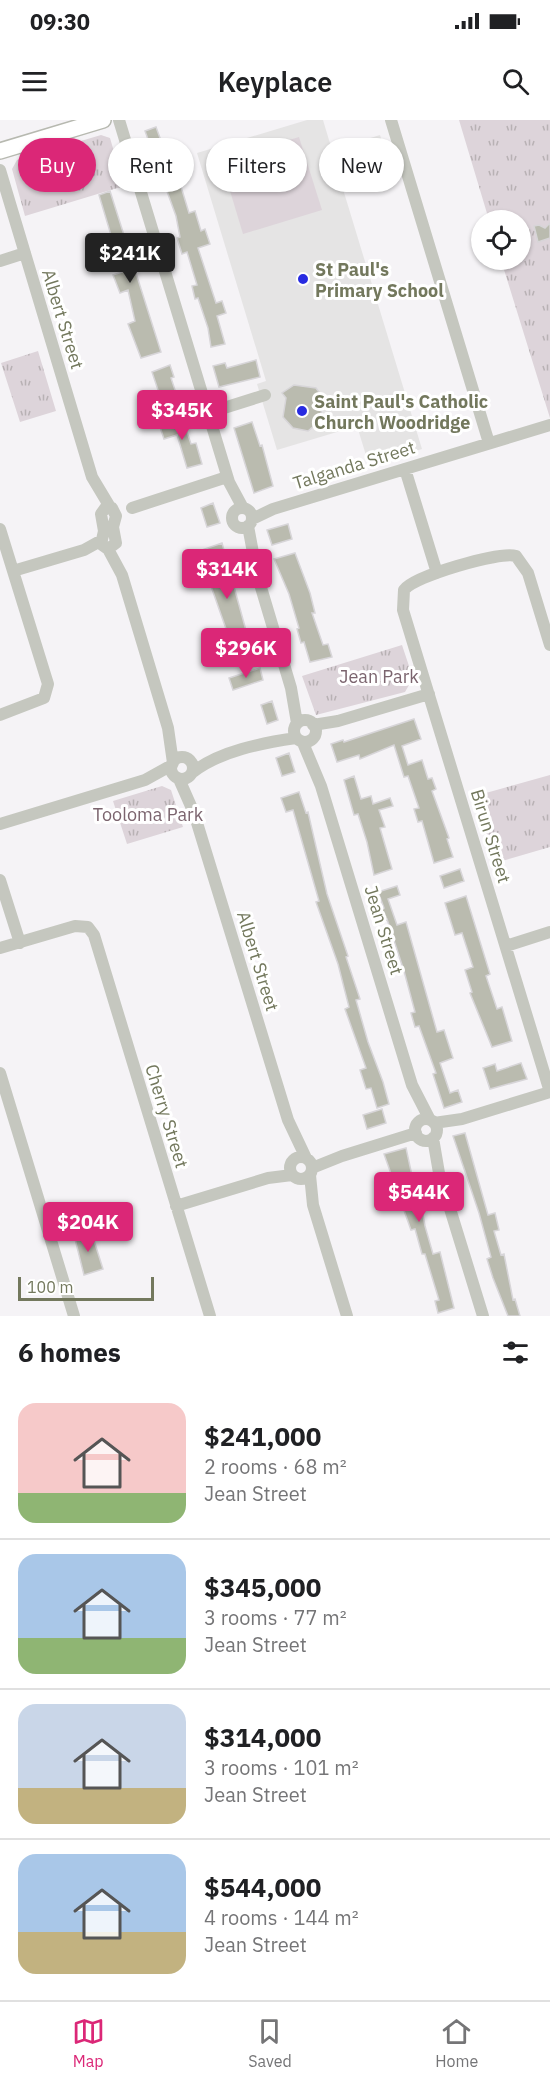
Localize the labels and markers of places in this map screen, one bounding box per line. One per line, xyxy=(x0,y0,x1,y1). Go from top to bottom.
pin: $241K xyxy=(88,233,172,284)
place label: St Paul's Primary School xyxy=(315,258,444,302)
marker: St Paul's Primary School xyxy=(296,272,310,286)
pin: $345K xyxy=(140,390,224,441)
place label: Saint Paul's Catholic Church Woodridge xyxy=(314,390,488,434)
marker: Saint Paul's Catholic Church Woodridge xyxy=(295,404,309,418)
pin: $314K xyxy=(185,549,269,600)
pin: $296K xyxy=(204,628,288,679)
pin: $544K xyxy=(377,1172,461,1223)
pin: $204K xyxy=(46,1202,130,1253)

